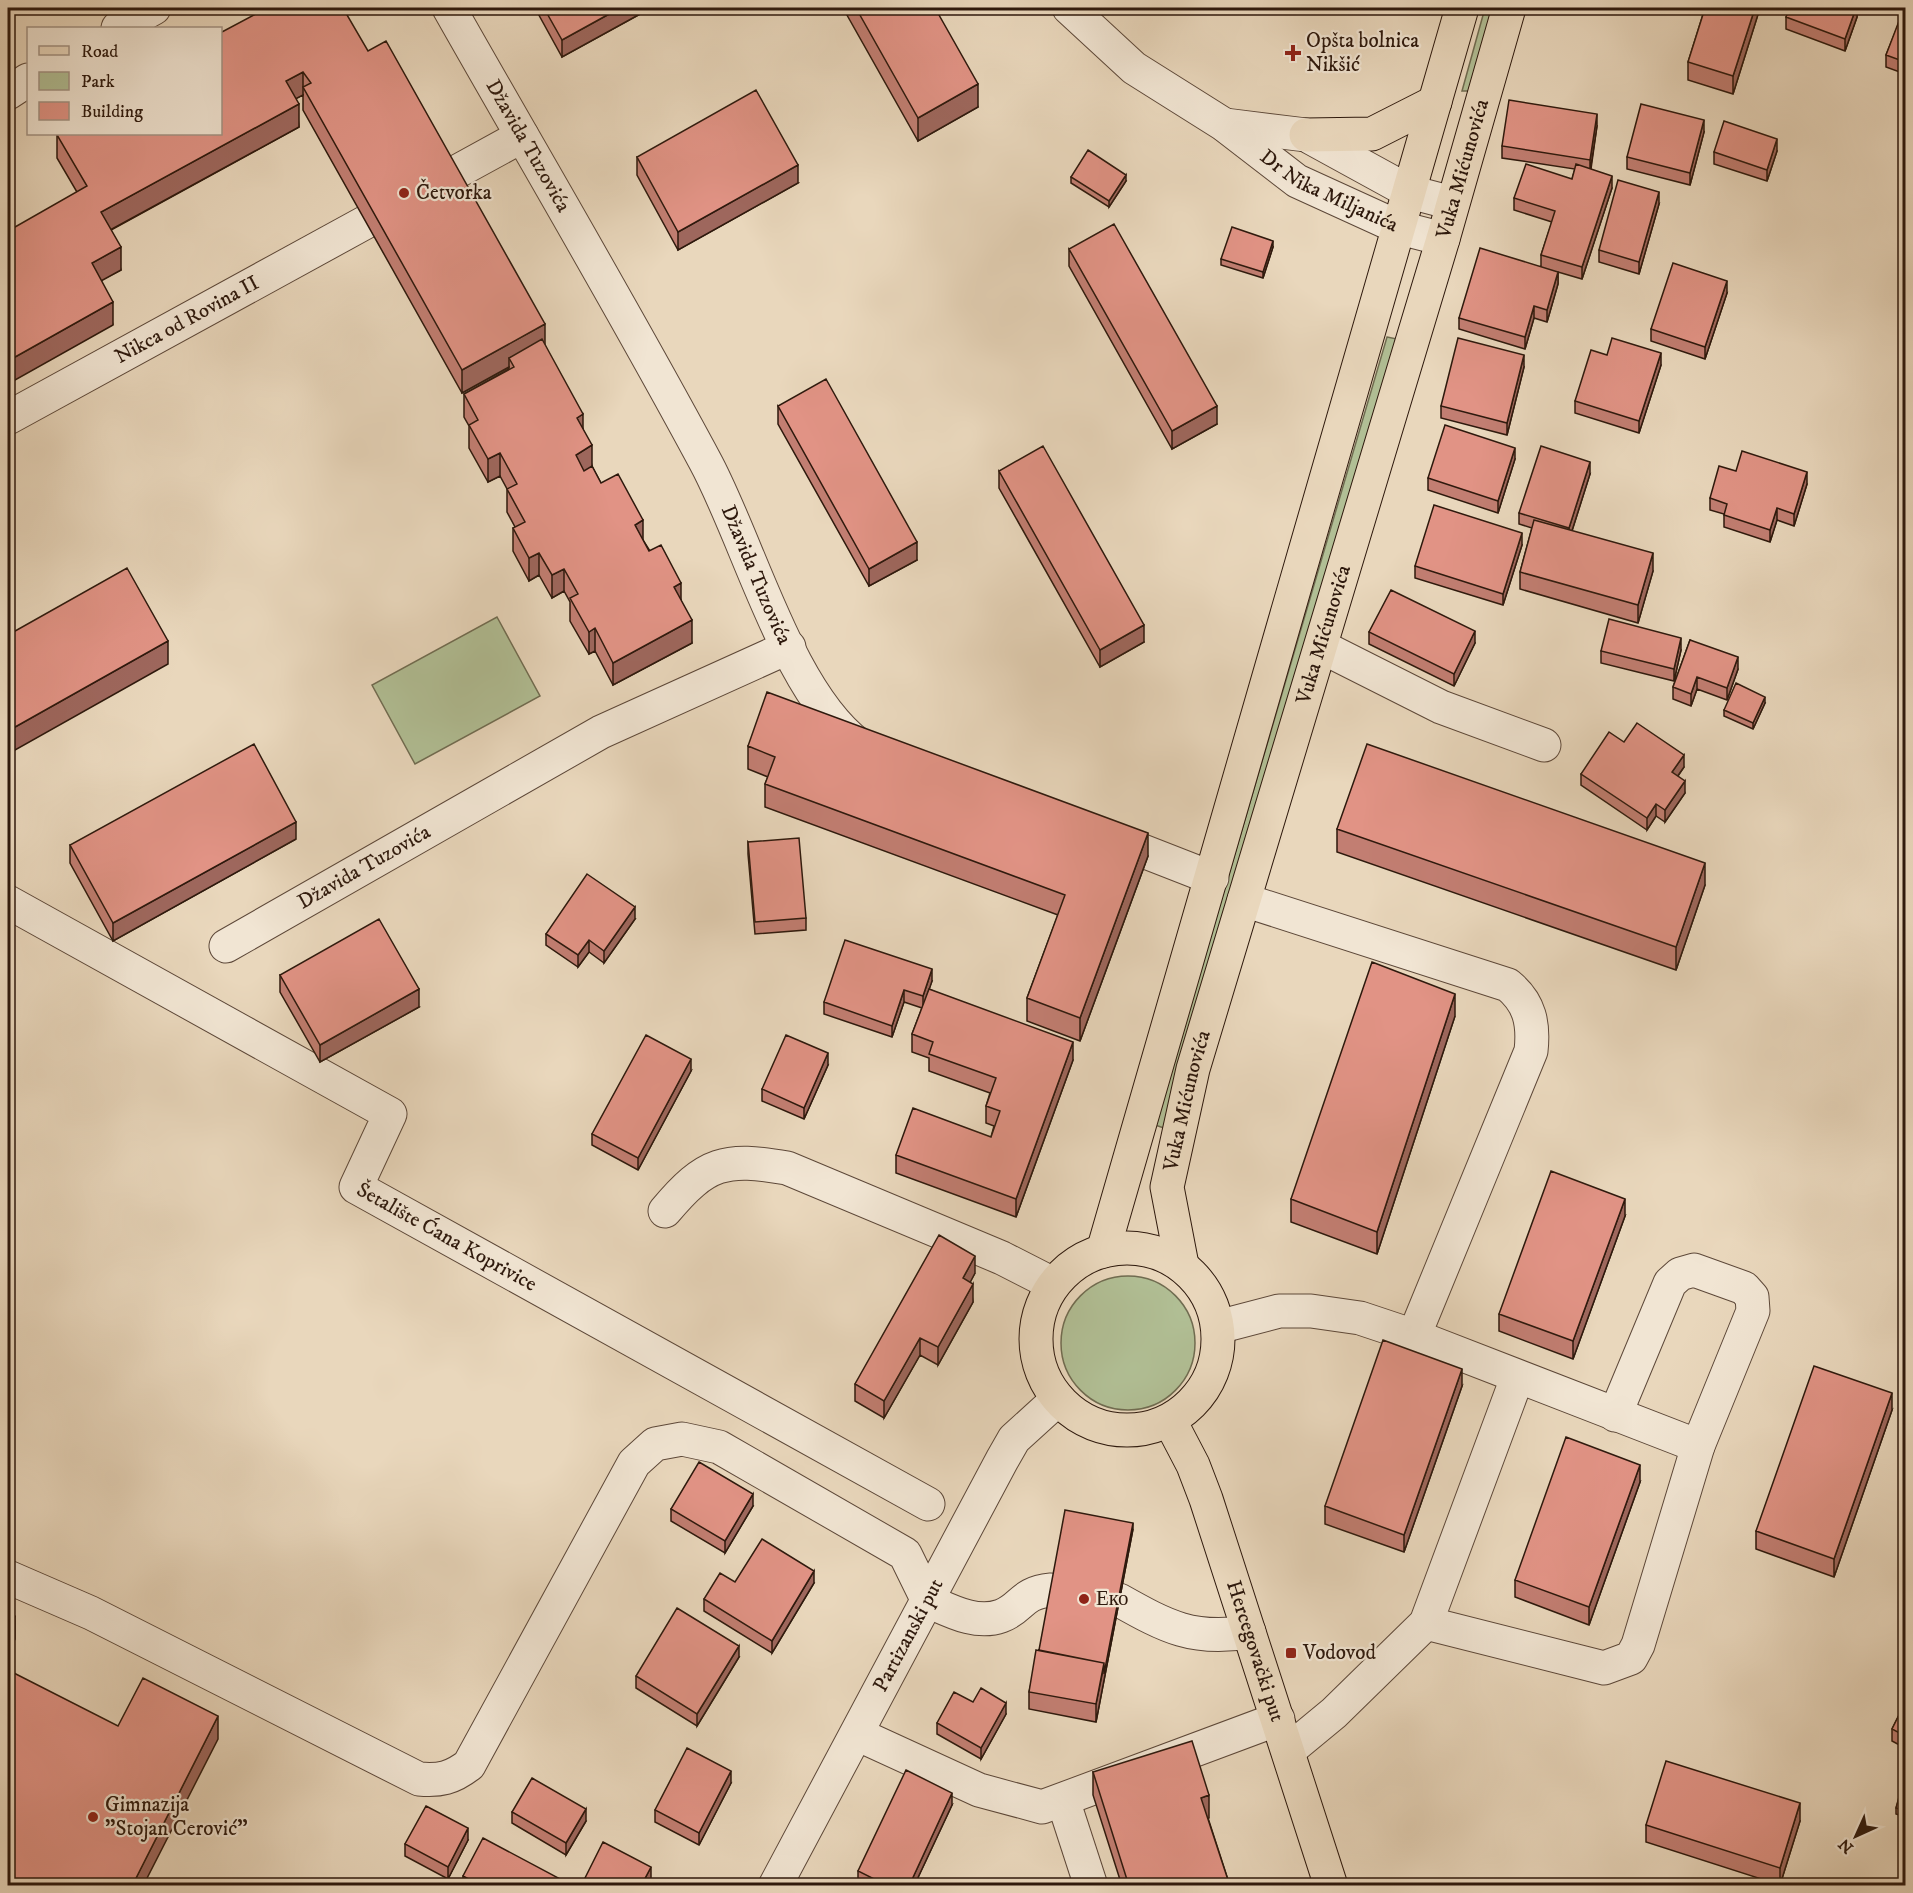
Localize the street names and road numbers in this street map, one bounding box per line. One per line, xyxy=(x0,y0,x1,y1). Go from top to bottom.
street label: Džavida Tuzovića xyxy=(480,75,576,217)
street label: Vuka Mićunovića xyxy=(1431,96,1495,243)
street label: Dr Nika Miljanića xyxy=(1254,144,1402,238)
street label: Nikca od Rovina II xyxy=(110,270,264,370)
street label: Džavida Tuzovića xyxy=(715,501,797,649)
street label: Vuka Mićunovića xyxy=(1290,562,1357,708)
street label: Džavida Tuzovića xyxy=(293,819,435,915)
street label: Vuka Mićunovića xyxy=(1158,1027,1217,1174)
street label: Šetalište Ćana Koprivice xyxy=(352,1175,542,1298)
street label: Partizanski put xyxy=(868,1574,950,1697)
street label: Hercegovački put xyxy=(1220,1577,1290,1725)

